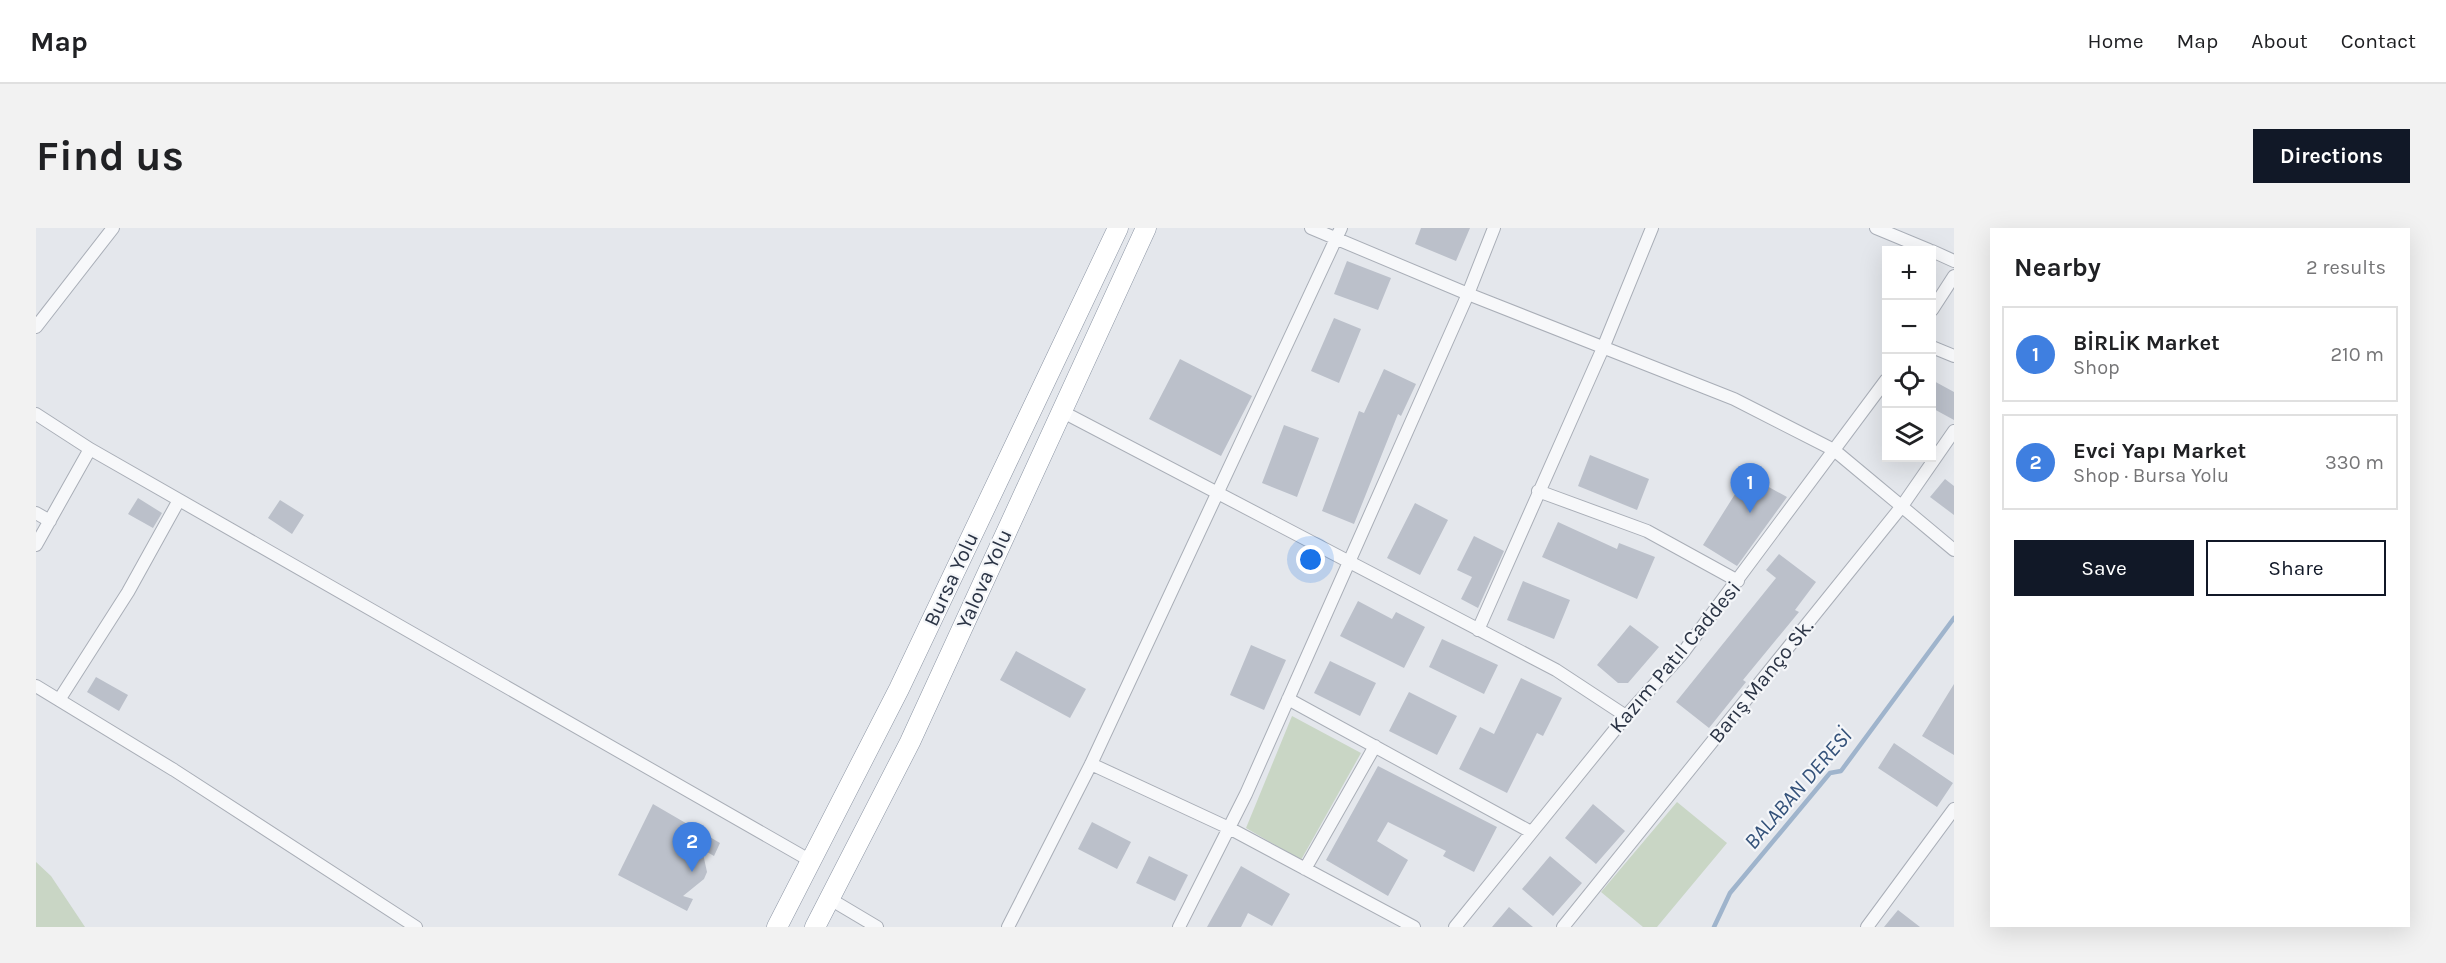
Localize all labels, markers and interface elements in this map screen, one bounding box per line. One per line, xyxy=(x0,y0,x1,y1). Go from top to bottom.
text: Map xyxy=(30,25,88,58)
text: Home xyxy=(2088,29,2144,53)
text: Map xyxy=(2177,29,2218,53)
text: About xyxy=(2251,29,2308,53)
text: Contact xyxy=(2341,29,2416,53)
button: Directions xyxy=(2253,129,2410,183)
text: Find us xyxy=(36,131,184,181)
map controls xyxy=(1882,246,1936,462)
button: + xyxy=(1882,246,1936,300)
text: Nearby xyxy=(2014,252,2101,283)
text: 2 results xyxy=(2306,256,2386,279)
button: − xyxy=(1882,300,1936,354)
text: BİRLİK Market xyxy=(2073,330,2220,356)
text: 1 xyxy=(2032,343,2039,366)
text: 210 m xyxy=(2330,343,2384,366)
button: locate xyxy=(1882,354,1936,408)
text: Shop xyxy=(2073,356,2120,379)
button: layers xyxy=(1882,408,1936,462)
text: Evci Yapı Market xyxy=(2073,438,2246,464)
text: 2 xyxy=(2029,451,2042,474)
text: 330 m xyxy=(2325,451,2384,474)
pin: 1 xyxy=(1730,464,1770,513)
text: Shop · Bursa Yolu xyxy=(2073,464,2229,487)
street label: Yalova Yolu xyxy=(951,525,1017,633)
street label: Bursa Yolu xyxy=(919,528,983,630)
button: Save xyxy=(2014,540,2194,596)
button: Share xyxy=(2206,540,2386,596)
your location xyxy=(1296,545,1325,574)
street label: Kazım Patıl Caddesi xyxy=(1604,576,1746,738)
street label: Barış Manço Sk. xyxy=(1704,614,1818,748)
water label: BALABAN DERESİ xyxy=(1739,723,1858,855)
pin: 2 xyxy=(672,822,712,872)

